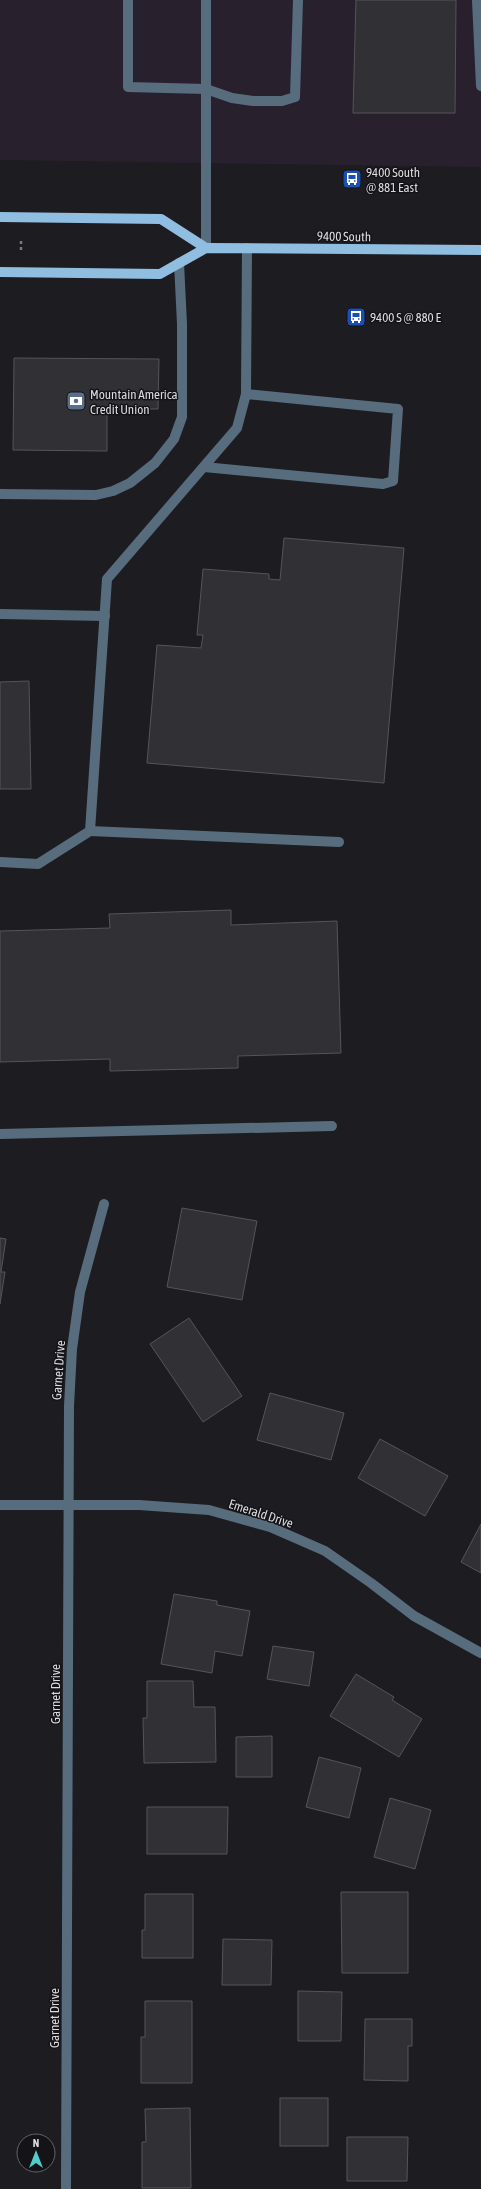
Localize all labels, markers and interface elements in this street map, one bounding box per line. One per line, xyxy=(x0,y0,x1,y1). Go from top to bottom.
place label: 9400 South @ 881 East xyxy=(366,165,420,195)
bus stop icon: 9400 South @ 881 East xyxy=(341,168,363,190)
street label: 9400 South xyxy=(317,229,371,244)
bus stop icon: 9400 S @ 880 E xyxy=(345,306,367,328)
place label: 9400 S @ 880 E xyxy=(370,310,441,325)
place label: Mountain America Credit Union xyxy=(90,387,178,417)
bank icon: Mountain America Credit Union xyxy=(65,390,87,412)
street label: Garnet Drive xyxy=(49,1340,68,1400)
street label: Emerald Drive xyxy=(227,1496,295,1531)
street label: Garnet Drive xyxy=(48,1664,63,1724)
street label: Garnet Drive xyxy=(47,1988,62,2048)
north arrow xyxy=(16,2133,56,2173)
text: N xyxy=(33,2137,39,2149)

